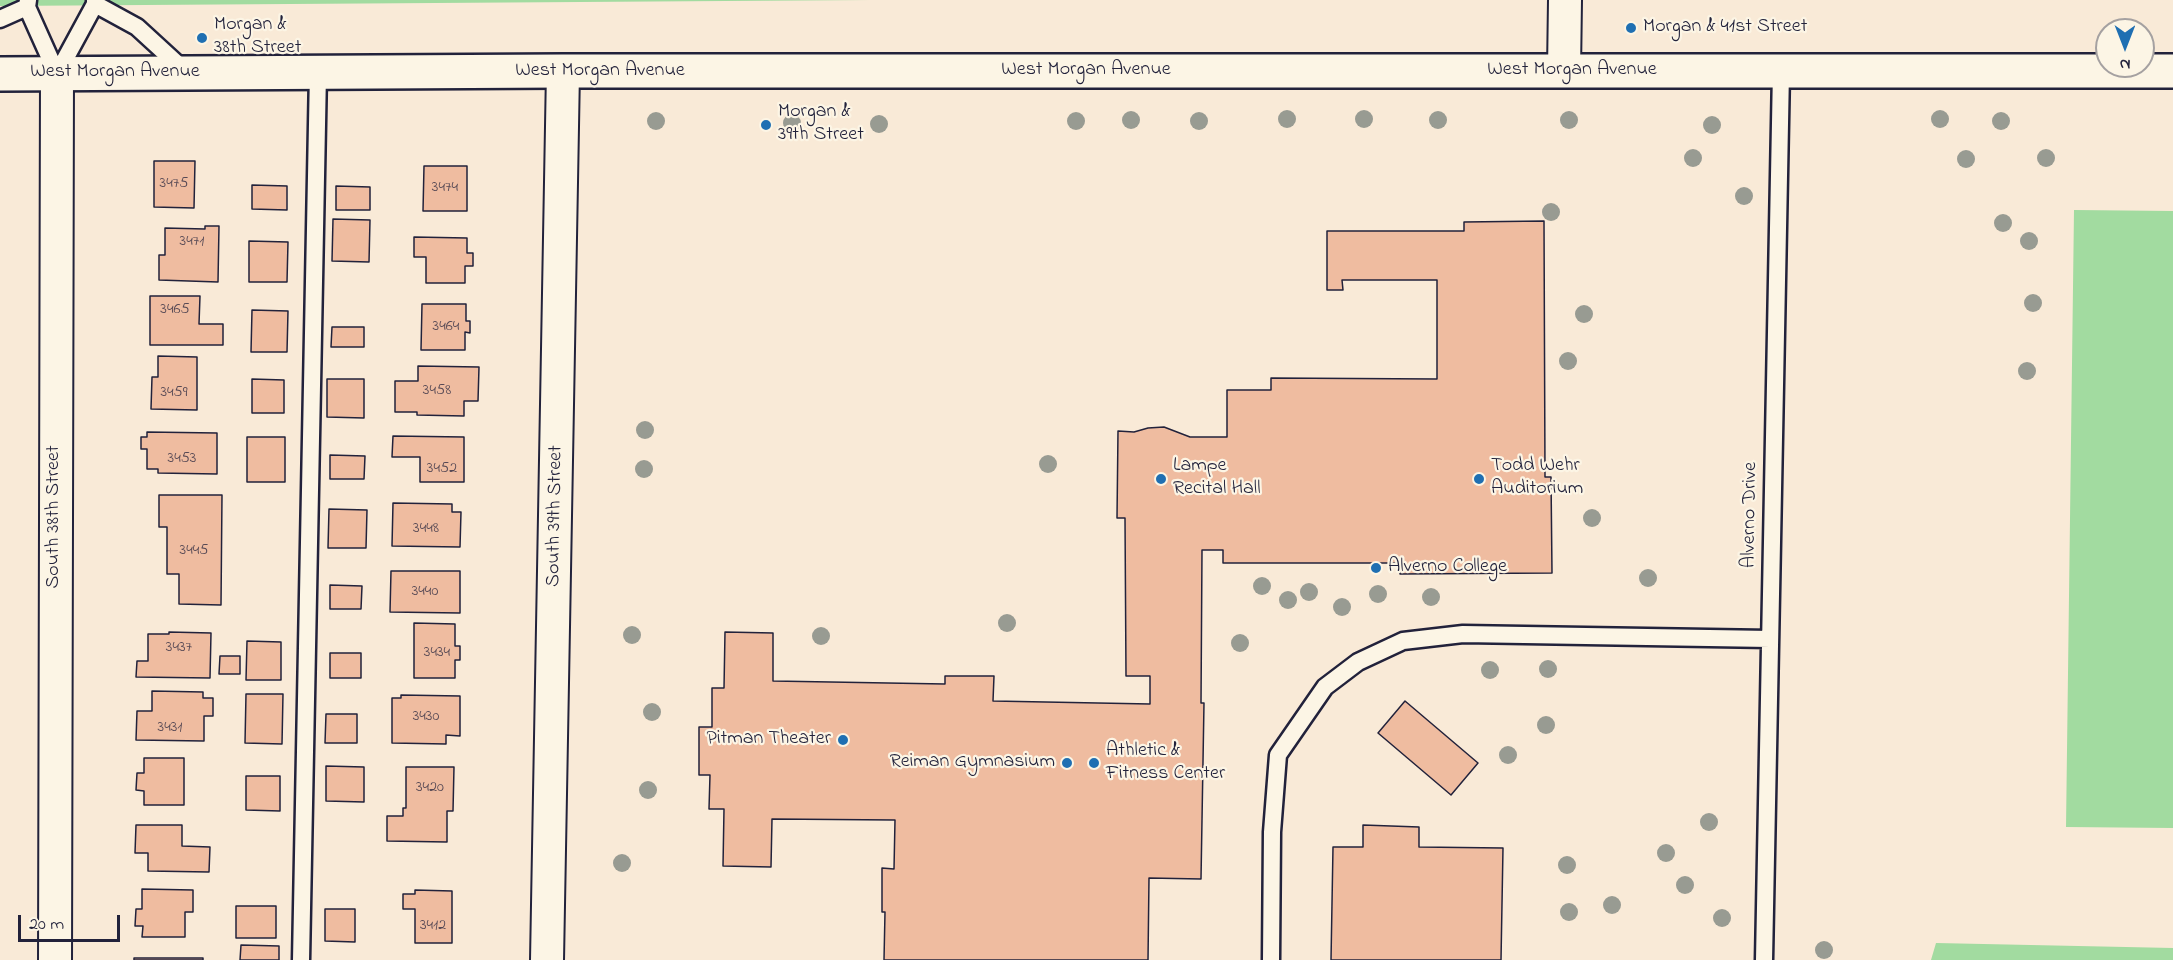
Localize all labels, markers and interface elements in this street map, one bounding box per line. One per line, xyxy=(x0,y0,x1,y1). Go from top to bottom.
place label: Morgan & 38th Street xyxy=(214,14,301,61)
place label: Morgan & 41st Street xyxy=(1643,16,1807,40)
north arrow xyxy=(2095,18,2155,78)
marker: Morgan & 41st Street xyxy=(1624,21,1638,35)
marker: Morgan & 38th Street xyxy=(195,31,209,45)
text: N xyxy=(2120,52,2130,76)
street label: West Morgan Avenue xyxy=(1001,59,1171,83)
street label: West Morgan Avenue xyxy=(1487,59,1657,83)
street label: West Morgan Avenue xyxy=(515,60,685,84)
street label: West Morgan Avenue xyxy=(30,61,200,85)
place label: Morgan & 39th Street xyxy=(778,101,864,148)
marker: Morgan & 39th Street xyxy=(759,118,773,132)
house number: 3475 xyxy=(160,174,188,194)
house number: 3474 xyxy=(432,178,458,198)
house number: 3471 xyxy=(180,232,204,252)
house number: 3465 xyxy=(160,300,190,320)
house number: 3464 xyxy=(433,317,459,337)
house number: 3458 xyxy=(423,381,451,401)
house number: 3459 xyxy=(160,383,188,403)
street label: South 38th Street xyxy=(43,445,67,589)
street label: South 39th Street xyxy=(543,445,569,587)
house number: 3453 xyxy=(168,449,196,469)
place label: Lampe Recital Hall xyxy=(1173,455,1261,502)
place label: Todd Wehr Auditorium xyxy=(1491,455,1583,502)
house number: 3452 xyxy=(427,459,457,479)
street label: Alverno Drive xyxy=(1738,462,1764,568)
marker: Lampe Recital Hall xyxy=(1154,472,1168,486)
marker: Todd Wehr Auditorium xyxy=(1472,472,1486,486)
house number: 3448 xyxy=(413,519,439,539)
house number: 3445 xyxy=(180,541,208,561)
place label: Alverno College xyxy=(1388,556,1507,580)
marker: Alverno College xyxy=(1369,561,1383,575)
house number: 3440 xyxy=(412,582,438,602)
house number: 3437 xyxy=(166,638,192,658)
house number: 3434 xyxy=(424,643,450,663)
house number: 3430 xyxy=(413,707,439,727)
house number: 3431 xyxy=(158,718,182,738)
place label: Pitman Theater xyxy=(707,728,831,752)
marker: Pitman Theater xyxy=(836,733,850,747)
place label: Athletic & Fitness Center xyxy=(1106,740,1225,787)
place label: Reiman Gymnasium xyxy=(890,751,1055,775)
marker: Reiman Gymnasium xyxy=(1060,756,1074,770)
marker: Athletic & Fitness Center xyxy=(1087,756,1101,770)
house number: 3420 xyxy=(416,778,444,798)
scale bar xyxy=(21,903,123,941)
text: 20 m xyxy=(29,912,64,938)
house number: 3412 xyxy=(420,916,446,936)

